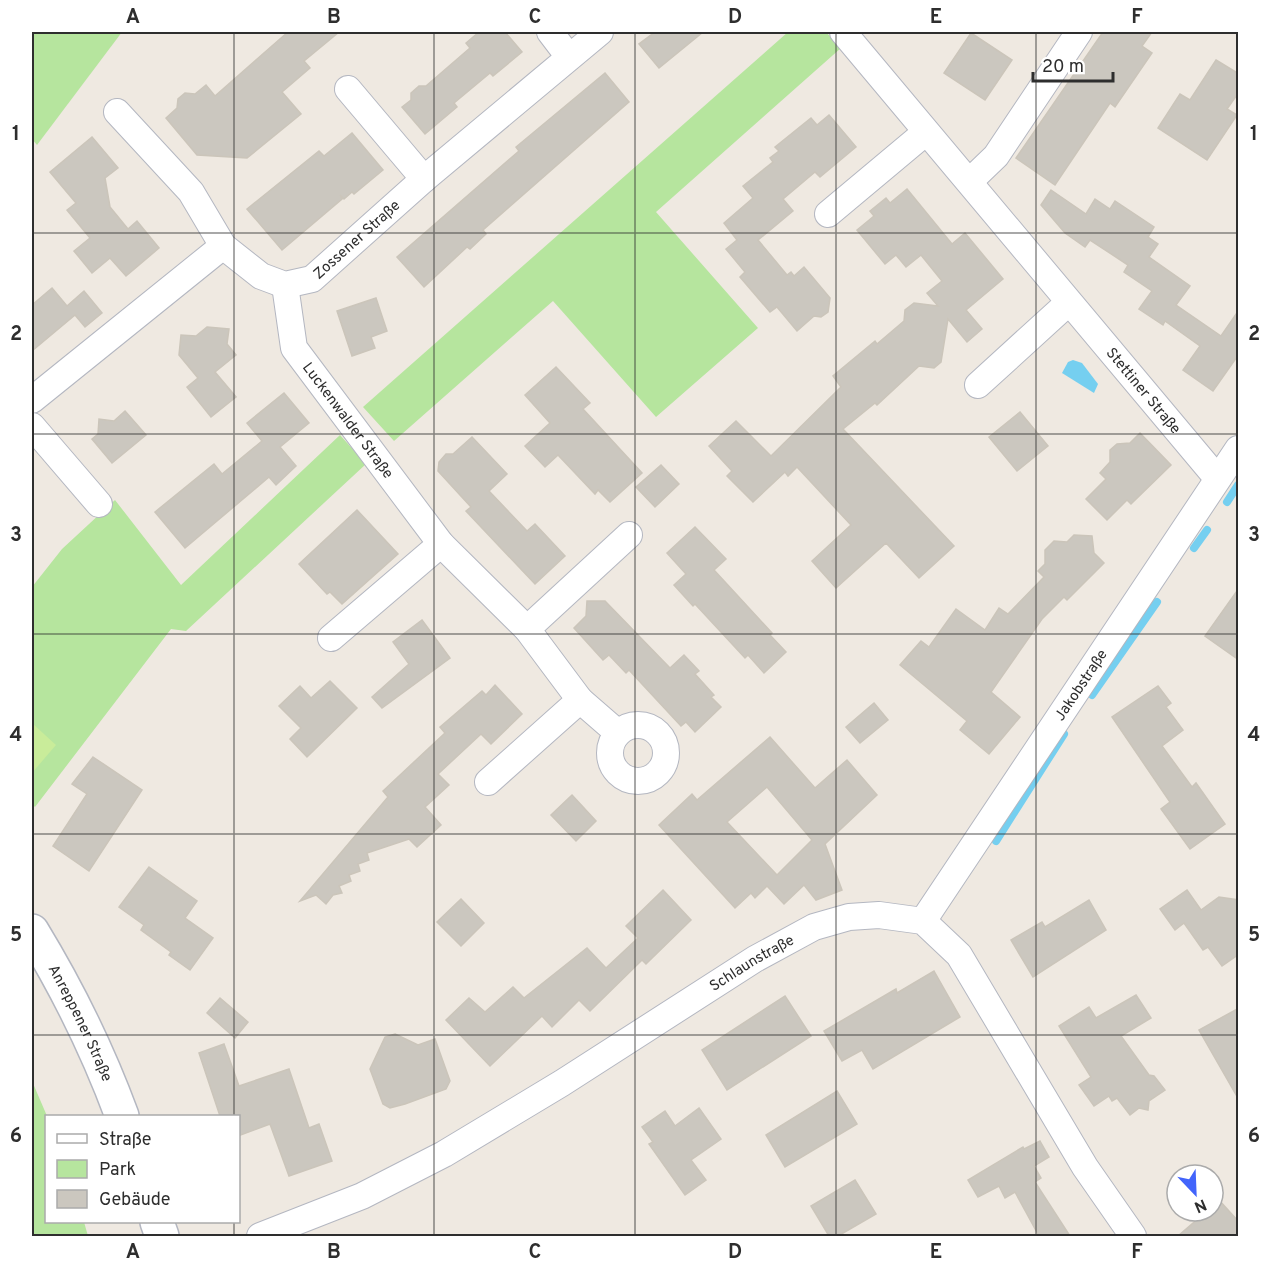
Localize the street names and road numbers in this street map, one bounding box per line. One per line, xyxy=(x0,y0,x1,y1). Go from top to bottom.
street label: Zossener Straße xyxy=(310,197,405,284)
street label: Stettiner Straße xyxy=(1101,344,1184,439)
street label: Luckenwalder Straße xyxy=(297,359,397,483)
street label: Jakobstraße xyxy=(1051,646,1113,725)
street label: Schlaunstraße xyxy=(707,932,798,997)
street label: Anreppener Straße xyxy=(43,962,116,1085)

